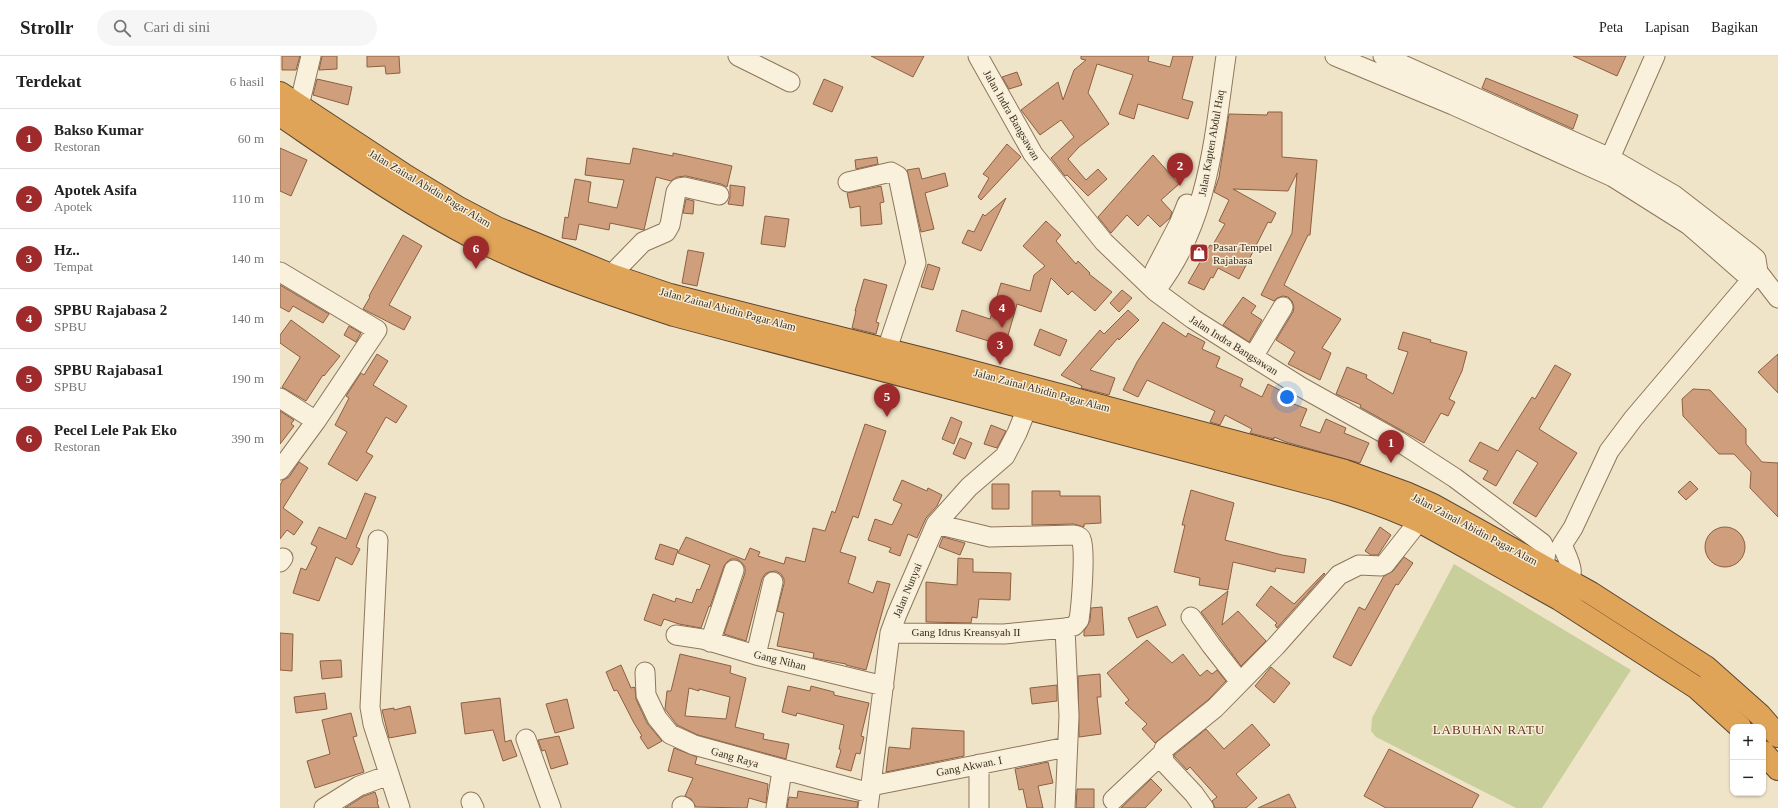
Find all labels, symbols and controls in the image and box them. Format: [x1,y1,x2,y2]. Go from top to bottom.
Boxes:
search box [97,10,377,46]
text: Strollr [20,17,73,38]
icon: search [111,17,133,39]
text: Cari di sini [143,19,210,35]
text: Peta [1599,20,1623,35]
text: Lapisan [1645,20,1689,35]
text: Bagikan [1711,20,1758,35]
street label: Jalan Indra Bangsawan [981,68,1043,163]
text: Terdekat [16,72,82,91]
text: 6 hasil [230,74,264,89]
street label: Jalan Kapten Abdul Haq [1196,88,1226,197]
text: Bakso Kumar [54,122,144,138]
text: 1 [26,131,32,146]
text: 60 m [238,131,264,146]
text: Restoran [54,139,100,154]
street label: Jalan Zainal Abidin Pagar Alam [367,147,494,230]
pin: 2 [1167,153,1193,186]
text: Apotek Asifa [54,182,137,198]
text: 2 [26,191,32,206]
text: 110 m [232,191,264,206]
text: Apotek [54,199,92,214]
pin: 6 [463,236,489,269]
place label: Pasar Tempel Rajabasa [1213,241,1272,266]
text: Hz.. [54,242,80,258]
shop icon: Pasar Tempel Rajabasa [1188,242,1210,264]
text: 3 [26,251,32,266]
text: 140 m [231,251,264,266]
text: Tempat [54,259,93,274]
street label: Jalan Zainal Abidin Pagar Alam [659,285,798,333]
pin: 4 [989,295,1015,328]
text: SPBU Rajabasa 2 [54,302,167,318]
text: 4 [26,311,32,326]
text: 140 m [231,311,264,326]
street label: Jalan Indra Bangsawan [1188,313,1281,377]
text: SPBU [54,319,87,334]
pin: 3 [987,332,1013,365]
text: SPBU Rajabasa1 [54,362,164,378]
street label: Jalan Zainal Abidin Pagar Alam [973,366,1112,414]
text: 5 [26,371,32,386]
text: 190 m [231,371,264,386]
text: SPBU [54,379,87,394]
pin: 5 [874,384,900,417]
your location [1277,387,1297,407]
text: Pecel Lele Pak Eko [54,422,177,438]
pin: 1 [1378,430,1404,463]
text: 6 [26,431,32,446]
text: 390 m [231,431,264,446]
text: Restoran [54,439,100,454]
street label: Jalan Zainal Abidin Pagar Alam [1410,491,1540,567]
street label: Jalan Nunyai [890,561,924,619]
street label: Gang Idrus Kreansyah II [911,626,1021,638]
street label: Gang Nihan [753,648,808,672]
district label: LABUHAN RATU [1433,722,1545,737]
map controls [1730,724,1766,796]
button: + [1730,724,1766,760]
street label: Gang Raya [710,744,760,770]
street label: Gang Akwan. I [935,754,1003,778]
button: − [1730,760,1766,796]

